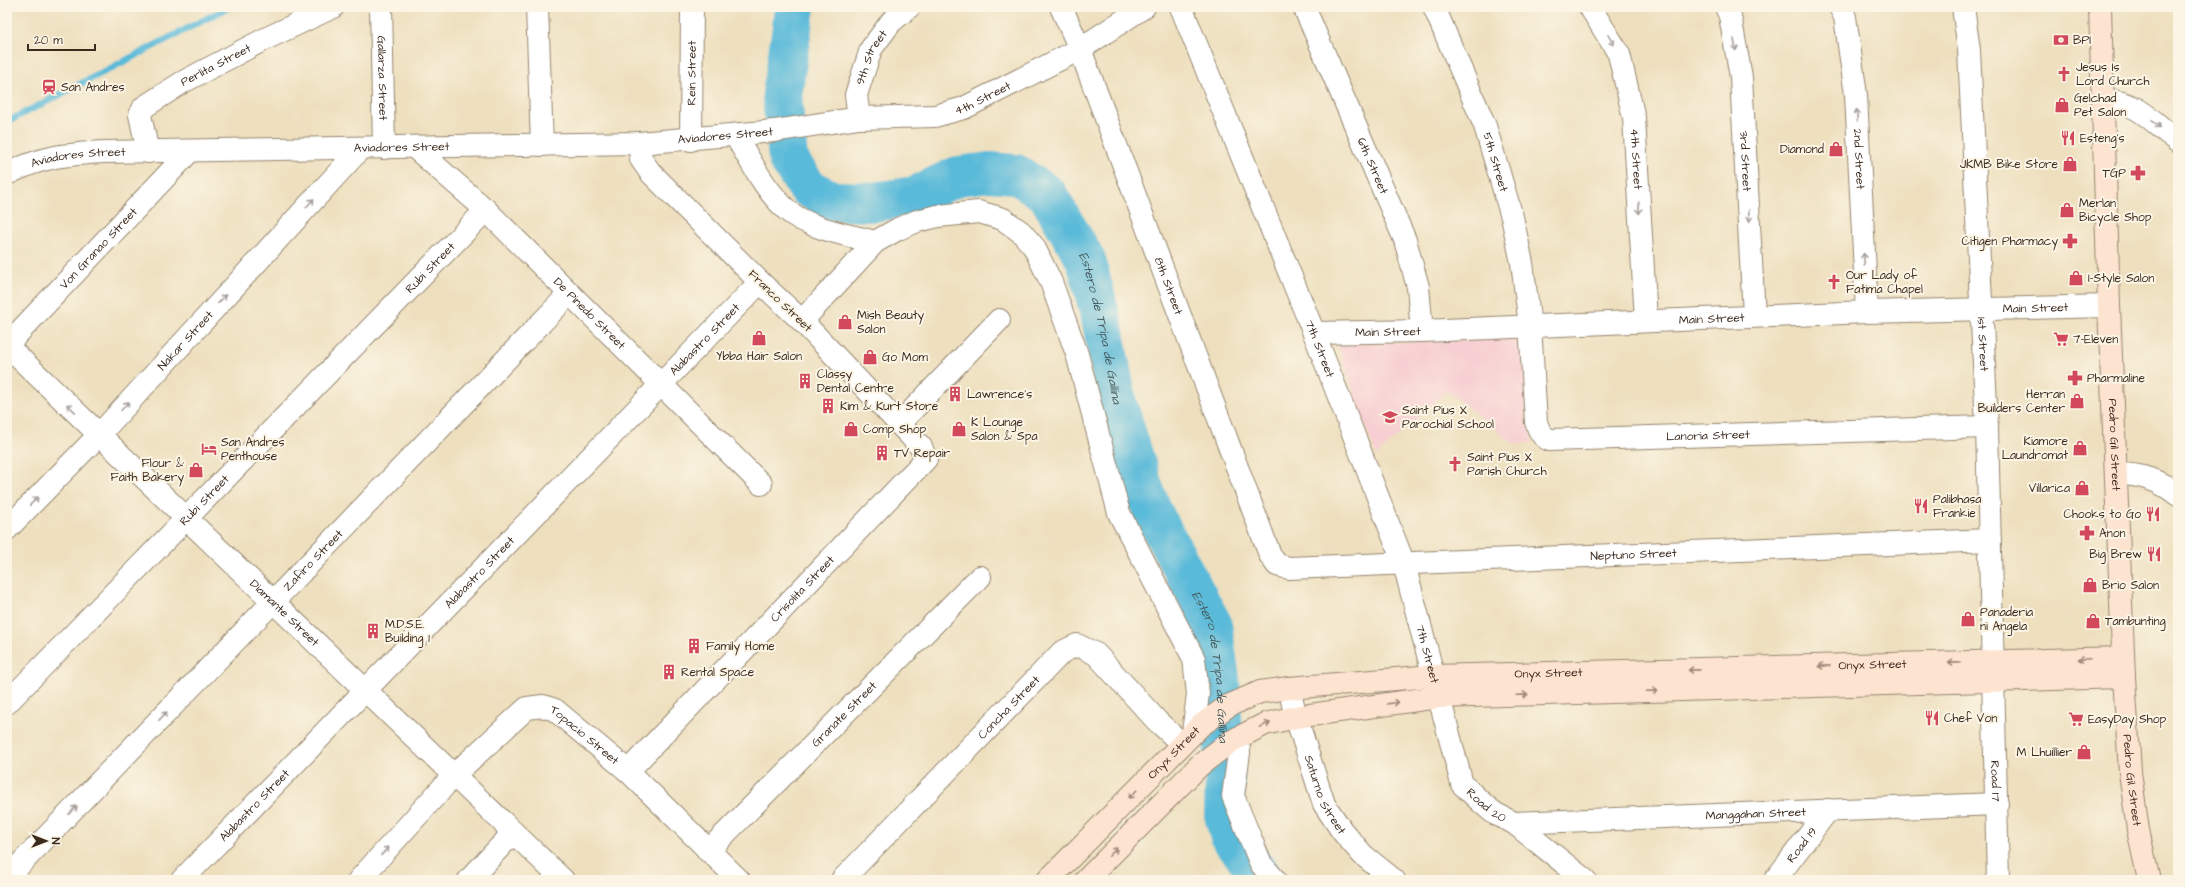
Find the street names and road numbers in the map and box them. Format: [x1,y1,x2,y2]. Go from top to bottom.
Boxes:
street label: 9th Street [851,26,891,87]
street label: Gallarza Street [373,35,392,121]
street label: Perlita Street [177,39,254,90]
street label: Rein Street [683,40,700,105]
street label: 4th Street [953,77,1014,119]
street label: Aviadores Street [677,123,774,148]
street label: 4th Street [1626,128,1647,190]
street label: 2nd Street [1849,128,1869,190]
street label: 5th Street [1479,130,1513,194]
street label: 3rd Street [1735,130,1756,192]
street label: 6th Street [1353,135,1393,197]
street label: Aviadores Street [354,138,450,156]
street label: Aviadores Street [28,143,126,172]
street label: Von Granao Street [55,203,141,293]
street label: Rubi Street [401,238,459,297]
street label: 8th Street [1150,254,1188,317]
street label: Franco Street [744,266,816,336]
street label: De Pinedo Street [550,273,630,353]
street label: Alabastro Street [666,299,744,379]
street label: Main Street [2002,299,2069,317]
street label: Nakar Street [154,307,217,374]
street label: Main Street [1679,309,1745,329]
street label: 1st Street [1973,317,1993,372]
street label: 7th Street [1301,318,1339,380]
street label: Main Street [1355,323,1421,341]
street label: Pedro Gil Street [2104,398,2125,491]
street label: Lanoria Street [1666,426,1750,445]
street label: Rubi Street [175,471,233,529]
street label: Zafiro Street [279,526,347,595]
street label: Alabastro Street [440,532,519,612]
street label: Neptuno Street [1590,544,1677,564]
street label: Crisolita Street [766,552,838,626]
street label: Diamante Street [246,575,323,650]
street label: 7th Street [1412,623,1444,685]
street label: Onyx Street [1838,655,1907,675]
street label: Onyx Street [1514,664,1583,683]
street label: Concha Street [974,672,1044,743]
street label: Granate Street [808,677,881,751]
street label: Topacio Street [549,701,623,769]
street label: Onyx Street [1144,722,1204,783]
street label: Pedro Gil Street [2119,734,2146,827]
street label: Saturno Street [1300,753,1350,838]
street label: Road 17 [1987,760,2005,803]
street label: Alabastro Street [215,765,293,845]
street label: Road 20 [1463,784,1510,826]
street label: Manggahan Street [1705,803,1806,824]
street label: Road 19 [1782,823,1821,866]

